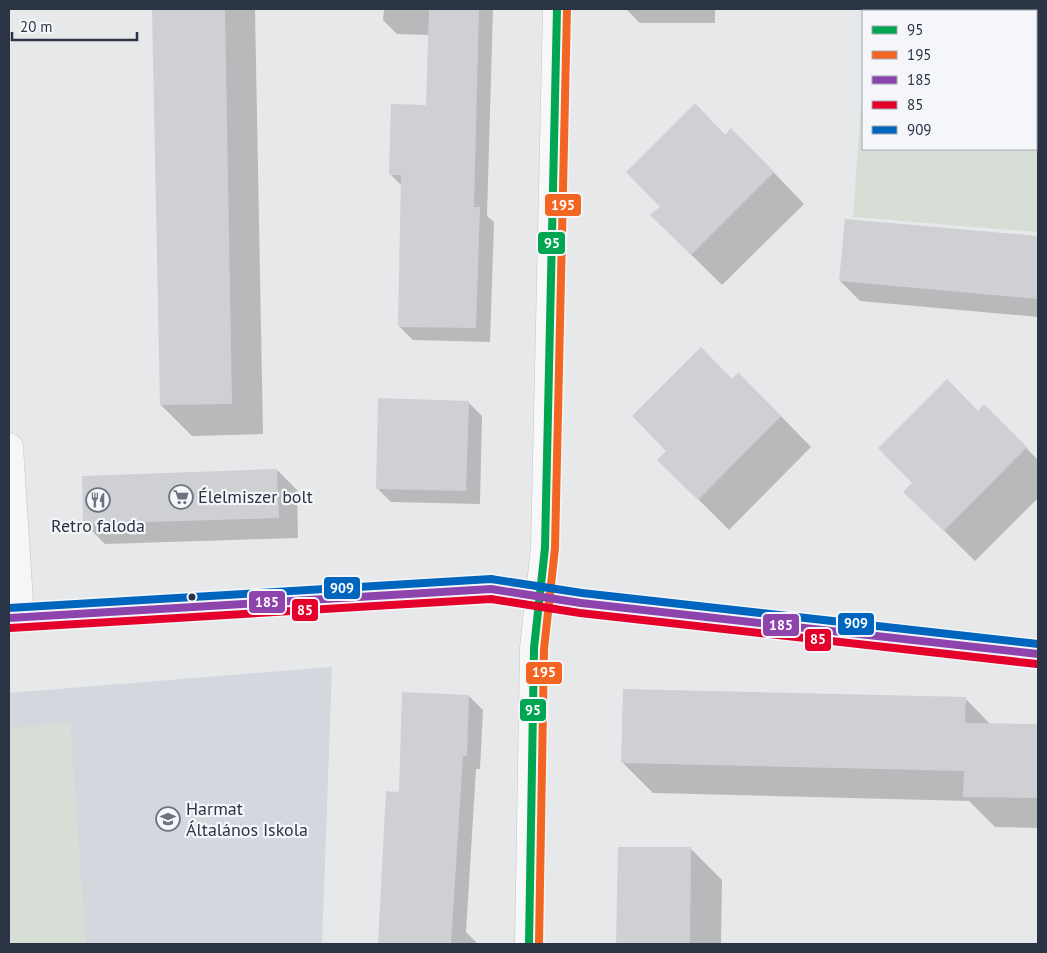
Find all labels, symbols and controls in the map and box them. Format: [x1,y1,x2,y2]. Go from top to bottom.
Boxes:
scale bar [12,10,138,42]
legend [862,10,1037,150]
text: 20 m [20,17,53,36]
text: 95 [907,20,923,39]
text: 195 [907,45,932,64]
text: 185 [907,70,932,89]
text: 85 [907,95,923,114]
text: 909 [907,120,932,139]
line badge: 195 [544,193,582,217]
text: 195 [551,196,575,214]
line badge: 95 [537,231,566,255]
text: 95 [544,234,560,252]
supermarket icon: Élelmiszer bolt [168,484,194,510]
place label: Élelmiszer bolt [198,485,313,508]
restaurant icon: Retro faloda [85,487,111,513]
place label: Retro faloda [51,514,145,537]
line badge: 909 [323,576,361,600]
text: 909 [330,579,354,597]
line badge: 185 [248,590,286,614]
unlabelled marker [187,592,197,602]
text: 185 [255,593,279,611]
line badge: 85 [291,598,319,622]
text: 85 [297,601,313,619]
line badge: 909 [837,612,875,636]
line badge: 185 [762,613,800,637]
text: 909 [844,614,868,632]
text: 185 [769,616,793,634]
line badge: 85 [804,628,832,652]
text: 85 [810,630,826,648]
line badge: 195 [525,661,563,685]
text: 195 [532,663,556,681]
line badge: 95 [519,698,547,722]
text: 95 [525,701,541,719]
place label: Harmat Általános Iskola [186,797,308,841]
school or university icon: Harmat Általános Iskola [155,806,181,832]

